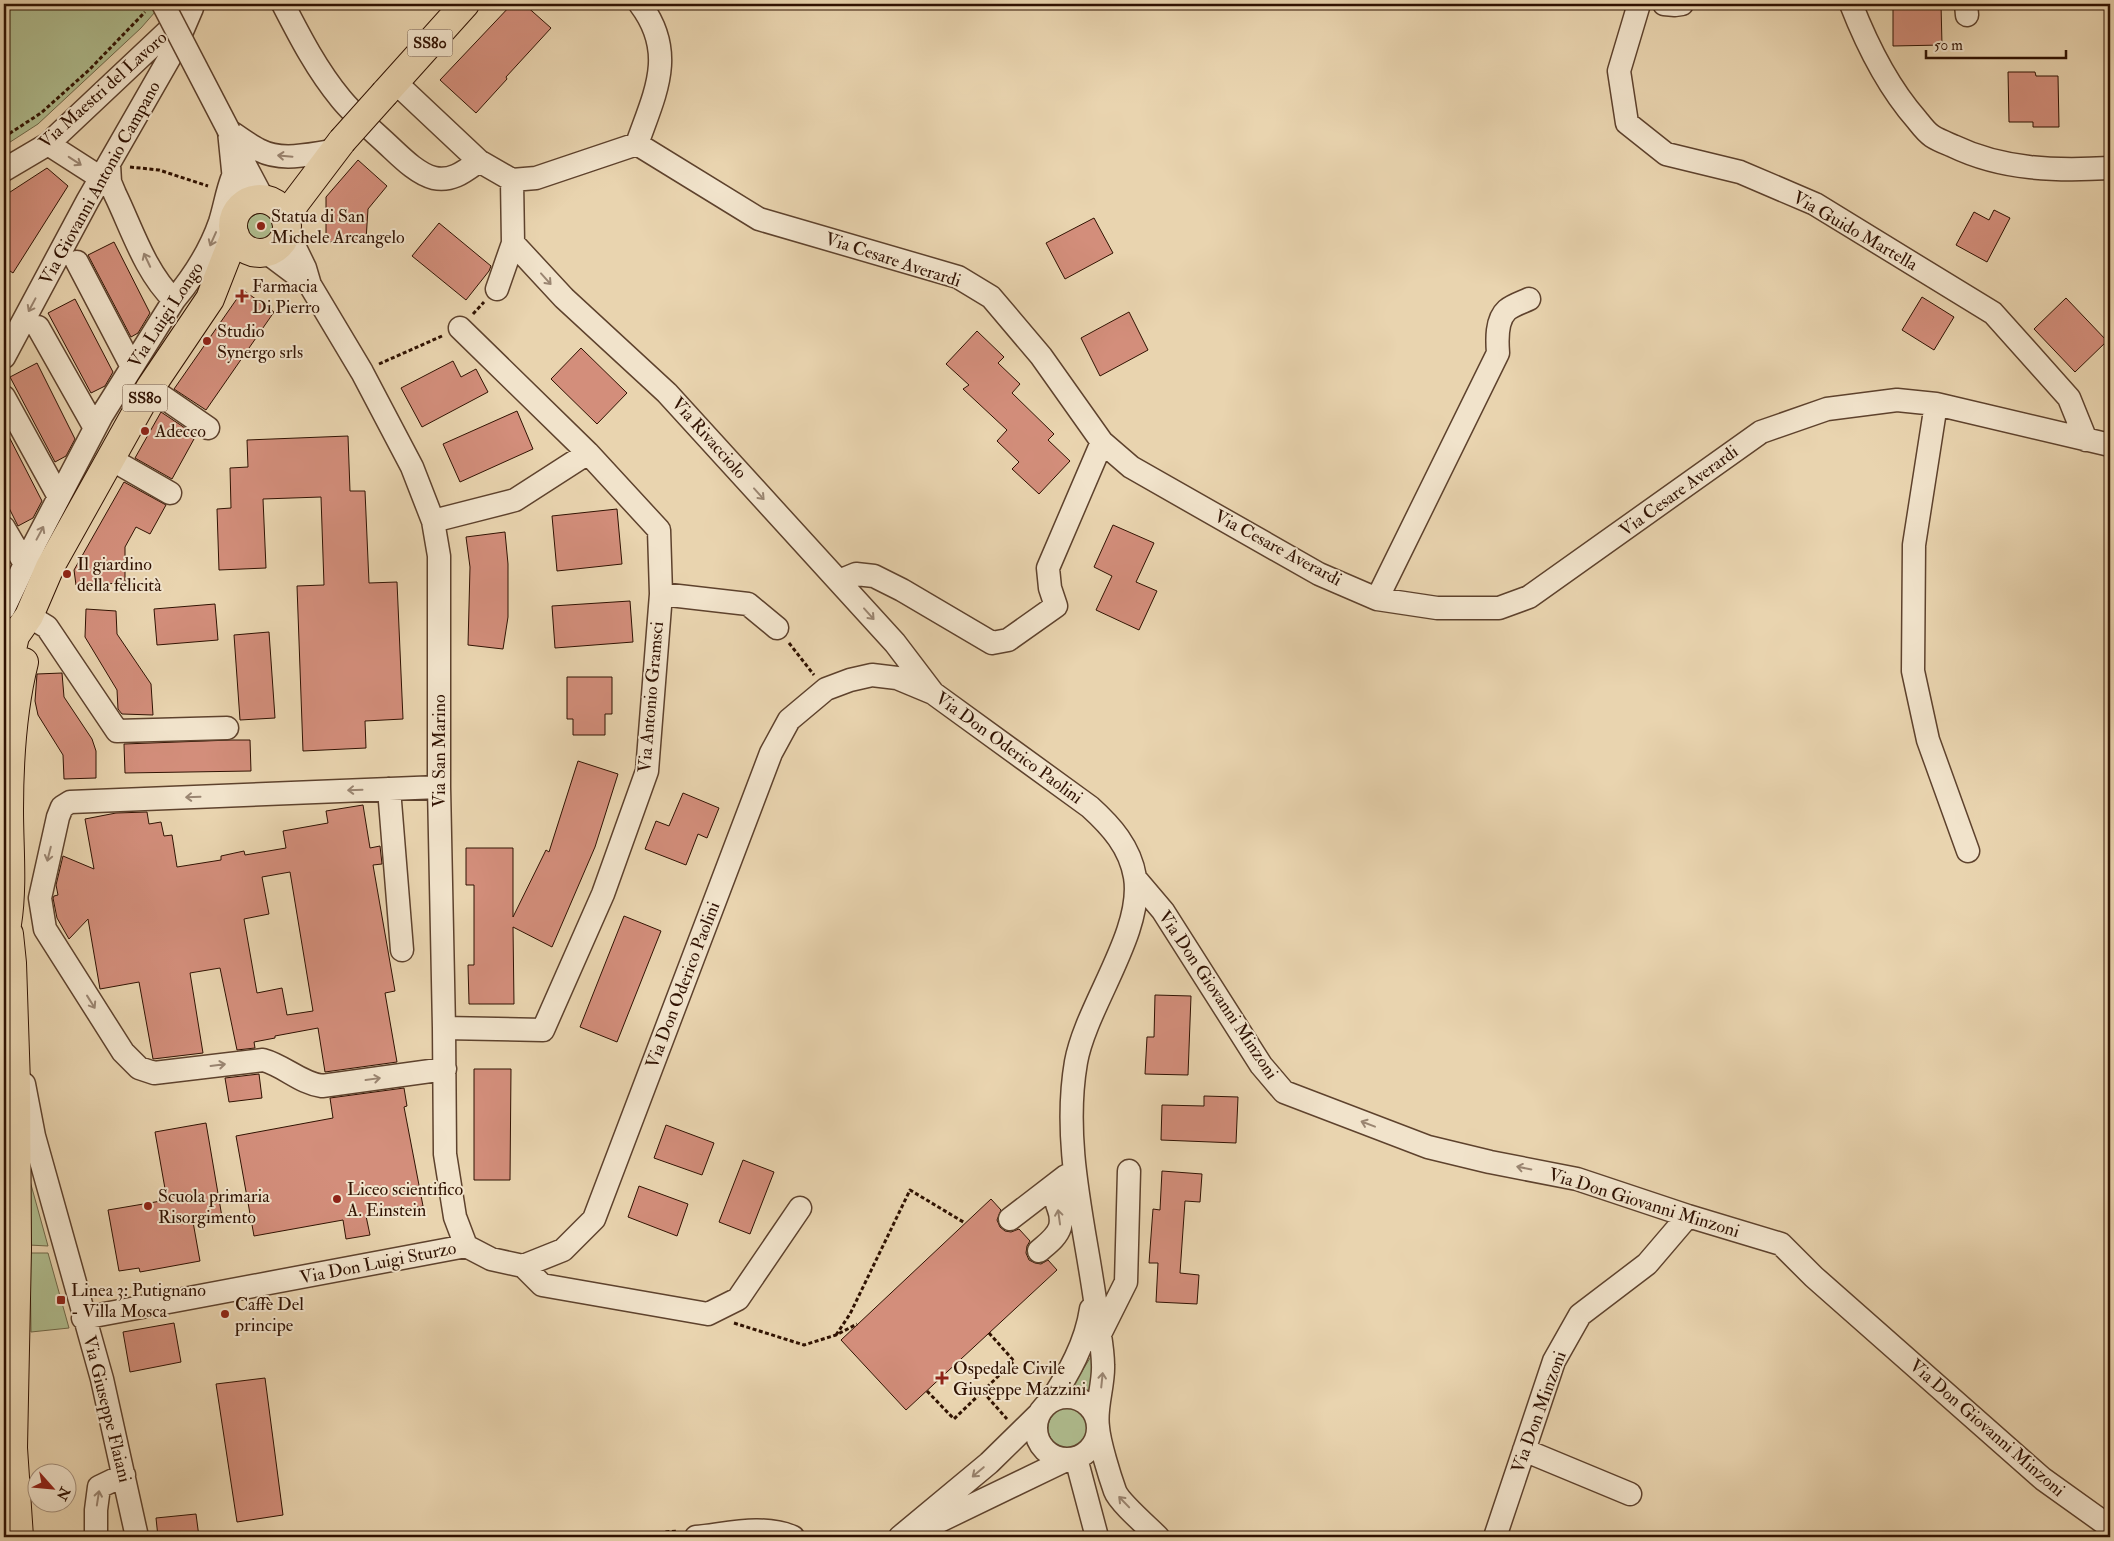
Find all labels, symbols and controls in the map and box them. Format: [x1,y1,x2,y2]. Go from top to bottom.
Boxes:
street label: Via Maestri del Lavoro [34,26,172,154]
scale bar [1926,28,2066,60]
road number: SS80 [408,29,452,56]
text: 50 m [1934,36,1963,55]
street label: Via Giovanni Antonio Campano [34,77,166,289]
one-way arrow [277,151,293,161]
one-way arrow [67,157,81,167]
street label: Via Guido Martella [1788,186,1922,276]
place label: Statua di San Michele Arcangelo [271,205,405,249]
marker: Statua di San Michele Arcangelo [255,220,267,232]
street label: Via Cesare Averardi [822,227,964,293]
one-way arrow [207,231,217,246]
one-way arrow [141,253,151,268]
street label: Via Luigi Longo [123,257,209,372]
one-way arrow [540,273,552,286]
place label: Farmacia Di Pierro [252,275,320,319]
marker: Farmacia Di Pierro [236,290,248,302]
one-way arrow [27,297,37,312]
place label: Studio Synergo srls [217,320,303,364]
marker: Studio Synergo srls [201,335,213,347]
road number: SS80 [122,384,168,412]
street label: Via Rivacciolo [666,392,752,484]
place label: Adecco [154,420,206,443]
marker: Adecco [139,425,151,437]
street label: Via Cesare Averardi [1615,440,1743,542]
one-way arrow [753,487,765,500]
street label: Via Cesare Averardi [1210,505,1346,591]
one-way arrow [36,526,45,541]
place label: Il giardino della felicità [77,553,162,597]
marker: Il giardino della felicità [61,568,73,580]
one-way arrow [863,608,874,621]
street label: Via Antonio Gramsci [633,620,669,773]
street label: Via Don Oderico Paolini [931,687,1087,809]
street label: Via San Marino [428,694,451,808]
one-way arrow [348,786,364,795]
one-way arrow [185,792,201,801]
one-way arrow [44,845,53,861]
street label: Via Don Oderico Paolini [641,898,725,1072]
street label: Via Don Giovanni Minzoni [1153,906,1283,1084]
one-way arrow [86,994,96,1008]
one-way arrow [210,1060,226,1070]
one-way arrow [365,1074,381,1084]
one-way arrow [1360,1119,1376,1128]
one-way arrow [1516,1163,1532,1172]
street label: Via Don Giovanni Minzoni [1546,1163,1742,1243]
place label: Liceo scientifico A. Einstein [346,1178,464,1222]
place label: Scuola primaria Risorgimento [158,1185,270,1229]
marker: Liceo scientifico A. Einstein [331,1193,343,1205]
marker: Scuola primaria Risorgimento [142,1200,154,1212]
one-way arrow [1054,1209,1064,1225]
street label: Via Don Luigi Sturzo [298,1236,458,1289]
place label: Linea 3: Putignano - Villa Mosca [71,1279,206,1323]
place label: Caffè Del principe [234,1293,304,1337]
marker: Linea 3: Putignano - Villa Mosca [55,1294,67,1306]
marker: Caffè Del principe [219,1308,231,1320]
street label: Via Giuseppe Flaiani [78,1333,136,1485]
street label: Via Don Minzoni [1506,1348,1572,1476]
street label: Via Don Giovanni Minzoni [1905,1354,2070,1502]
place label: Ospedale Civile Giuseppe Mazzini [953,1357,1087,1401]
marker: Ospedale Civile Giuseppe Mazzini [935,1371,949,1385]
one-way arrow [1097,1373,1107,1389]
north arrow [28,1464,78,1514]
one-way arrow [972,1466,985,1477]
text: N [53,1483,74,1504]
one-way arrow [93,1491,103,1507]
one-way arrow [1118,1496,1130,1508]

